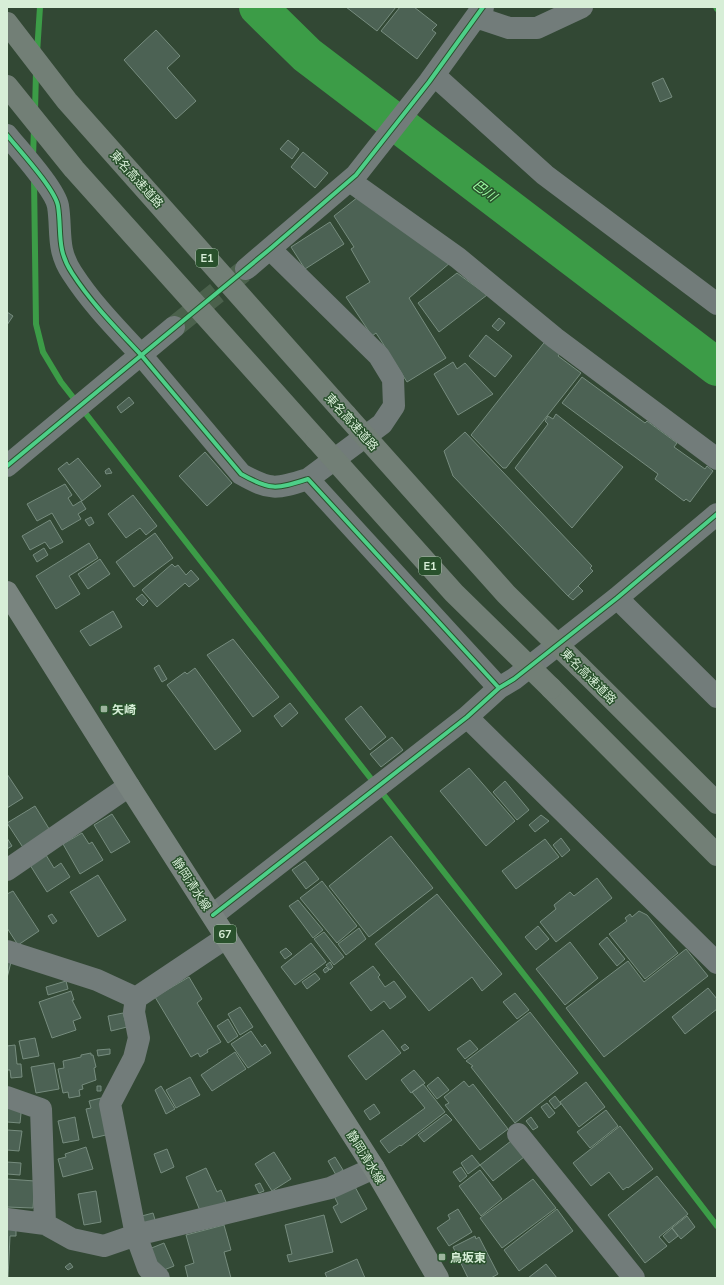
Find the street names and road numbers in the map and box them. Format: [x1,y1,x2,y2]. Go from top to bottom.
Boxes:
street label: 東名高速道路 [107,147,167,211]
road number: E1 [196,249,218,267]
street label: 東名高速道路 [322,390,382,454]
road number: E1 [419,557,441,575]
street label: 東名高速道路 [558,645,620,707]
street label: 静岡清水線 [169,855,215,913]
road number: 67 [214,925,236,943]
street label: 静岡清水線 [344,1128,388,1186]

